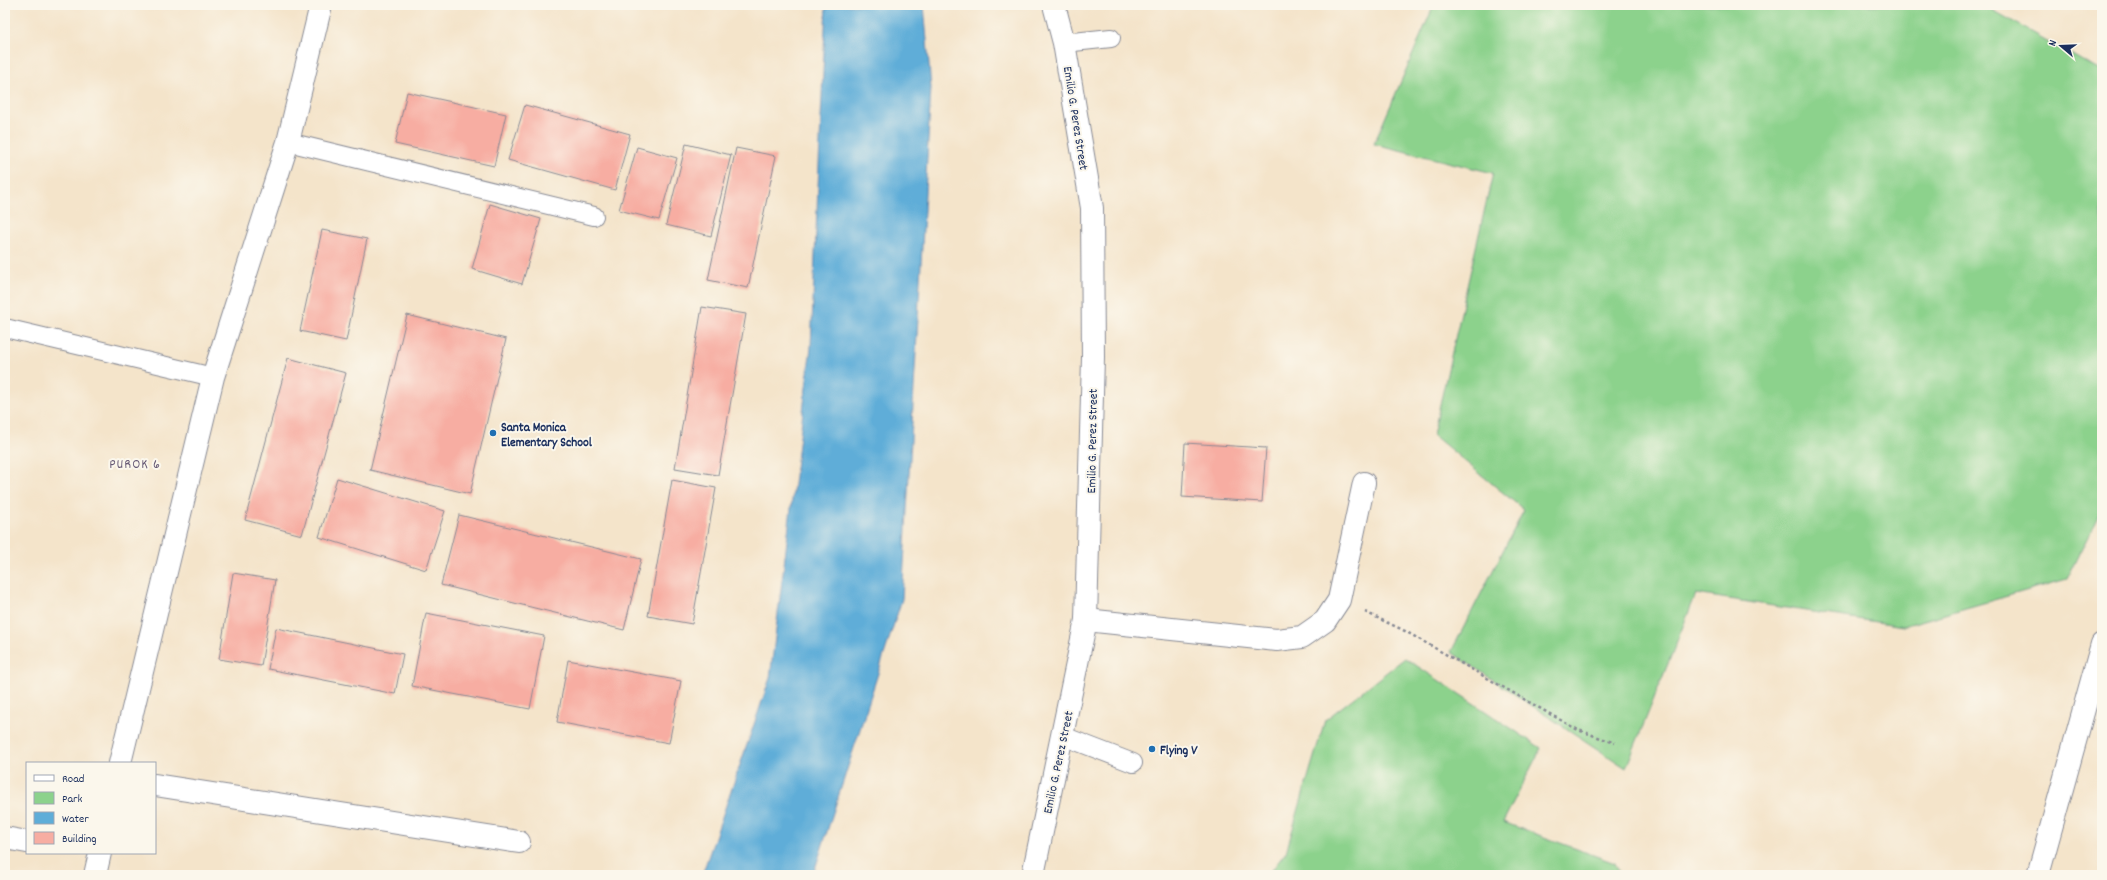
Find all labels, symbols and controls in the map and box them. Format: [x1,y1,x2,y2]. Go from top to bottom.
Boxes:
north arrow [2041,26,2081,66]
text: N [2045,38,2062,49]
street label: Emilio G. Perez Street [1057,65,1092,172]
street label: Emilio G. Perez Street [1083,388,1104,494]
place label: Santa Monica Elementary School [501,419,593,453]
marker: Santa Monica Elementary School [488,428,498,438]
district label: PUROK 6 [109,455,161,475]
street label: Emilio G. Perez Street [1039,709,1080,816]
place label: Flying V [1160,742,1198,761]
marker: Flying V [1147,744,1157,754]
legend [26,762,156,854]
text: Road [62,771,84,788]
text: Park [62,791,83,808]
text: Water [62,811,89,828]
text: Building [62,831,97,848]

